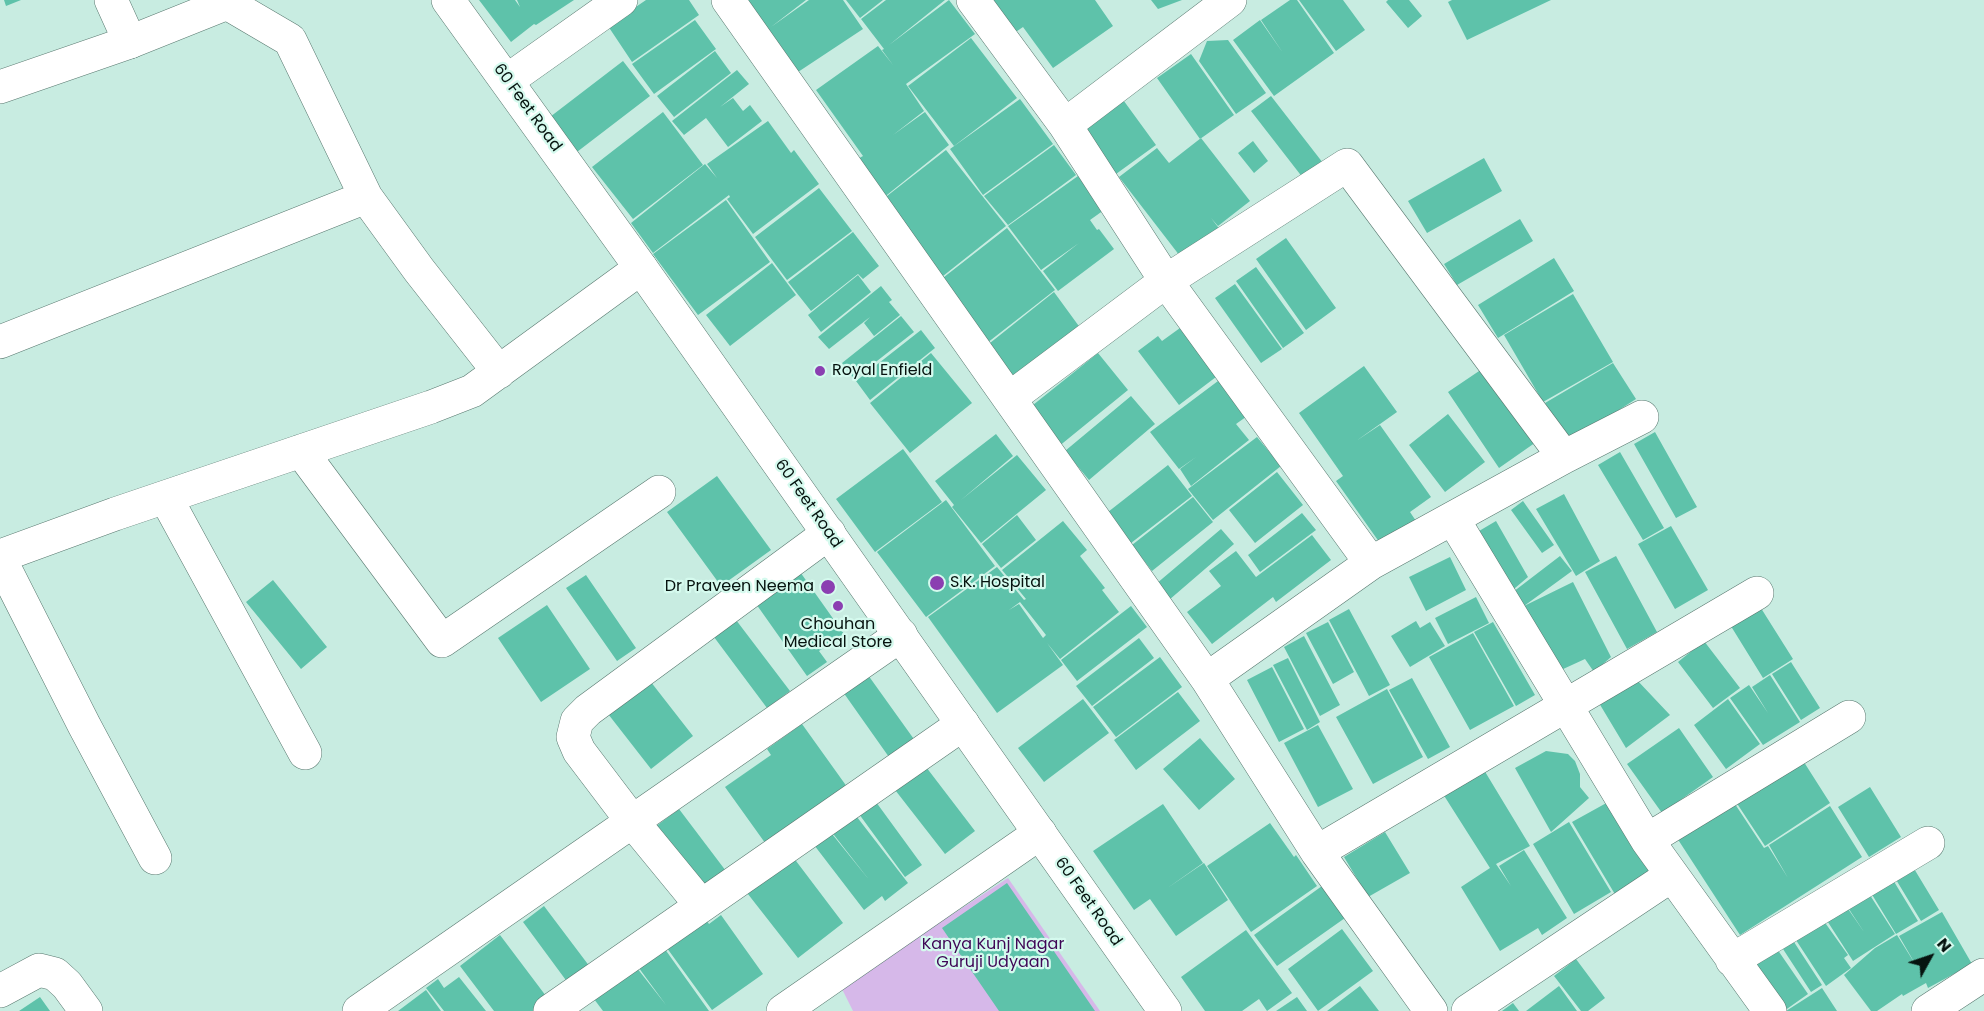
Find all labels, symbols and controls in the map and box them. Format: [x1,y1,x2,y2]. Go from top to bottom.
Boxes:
street label: 60 Feet Road [489,60,565,156]
place label: Royal Enfield [832,361,932,381]
marker: Royal Enfield [813,364,827,378]
street label: 60 Feet Road [770,456,846,552]
place label: S.K. Hospital [950,573,1045,593]
marker: S.K. Hospital [928,574,946,592]
place label: Dr Praveen Neema [665,577,814,597]
marker: Dr Praveen Neema [819,578,837,596]
marker: Chouhan Medical Store [831,599,845,613]
place label: Chouhan Medical Store [784,615,892,653]
street label: 60 Feet Road [1050,854,1126,950]
north arrow [1900,927,1960,987]
text: N [1931,933,1957,957]
park label: Kanya Kunj Nagar Guruji Udyaan [922,935,1064,973]

